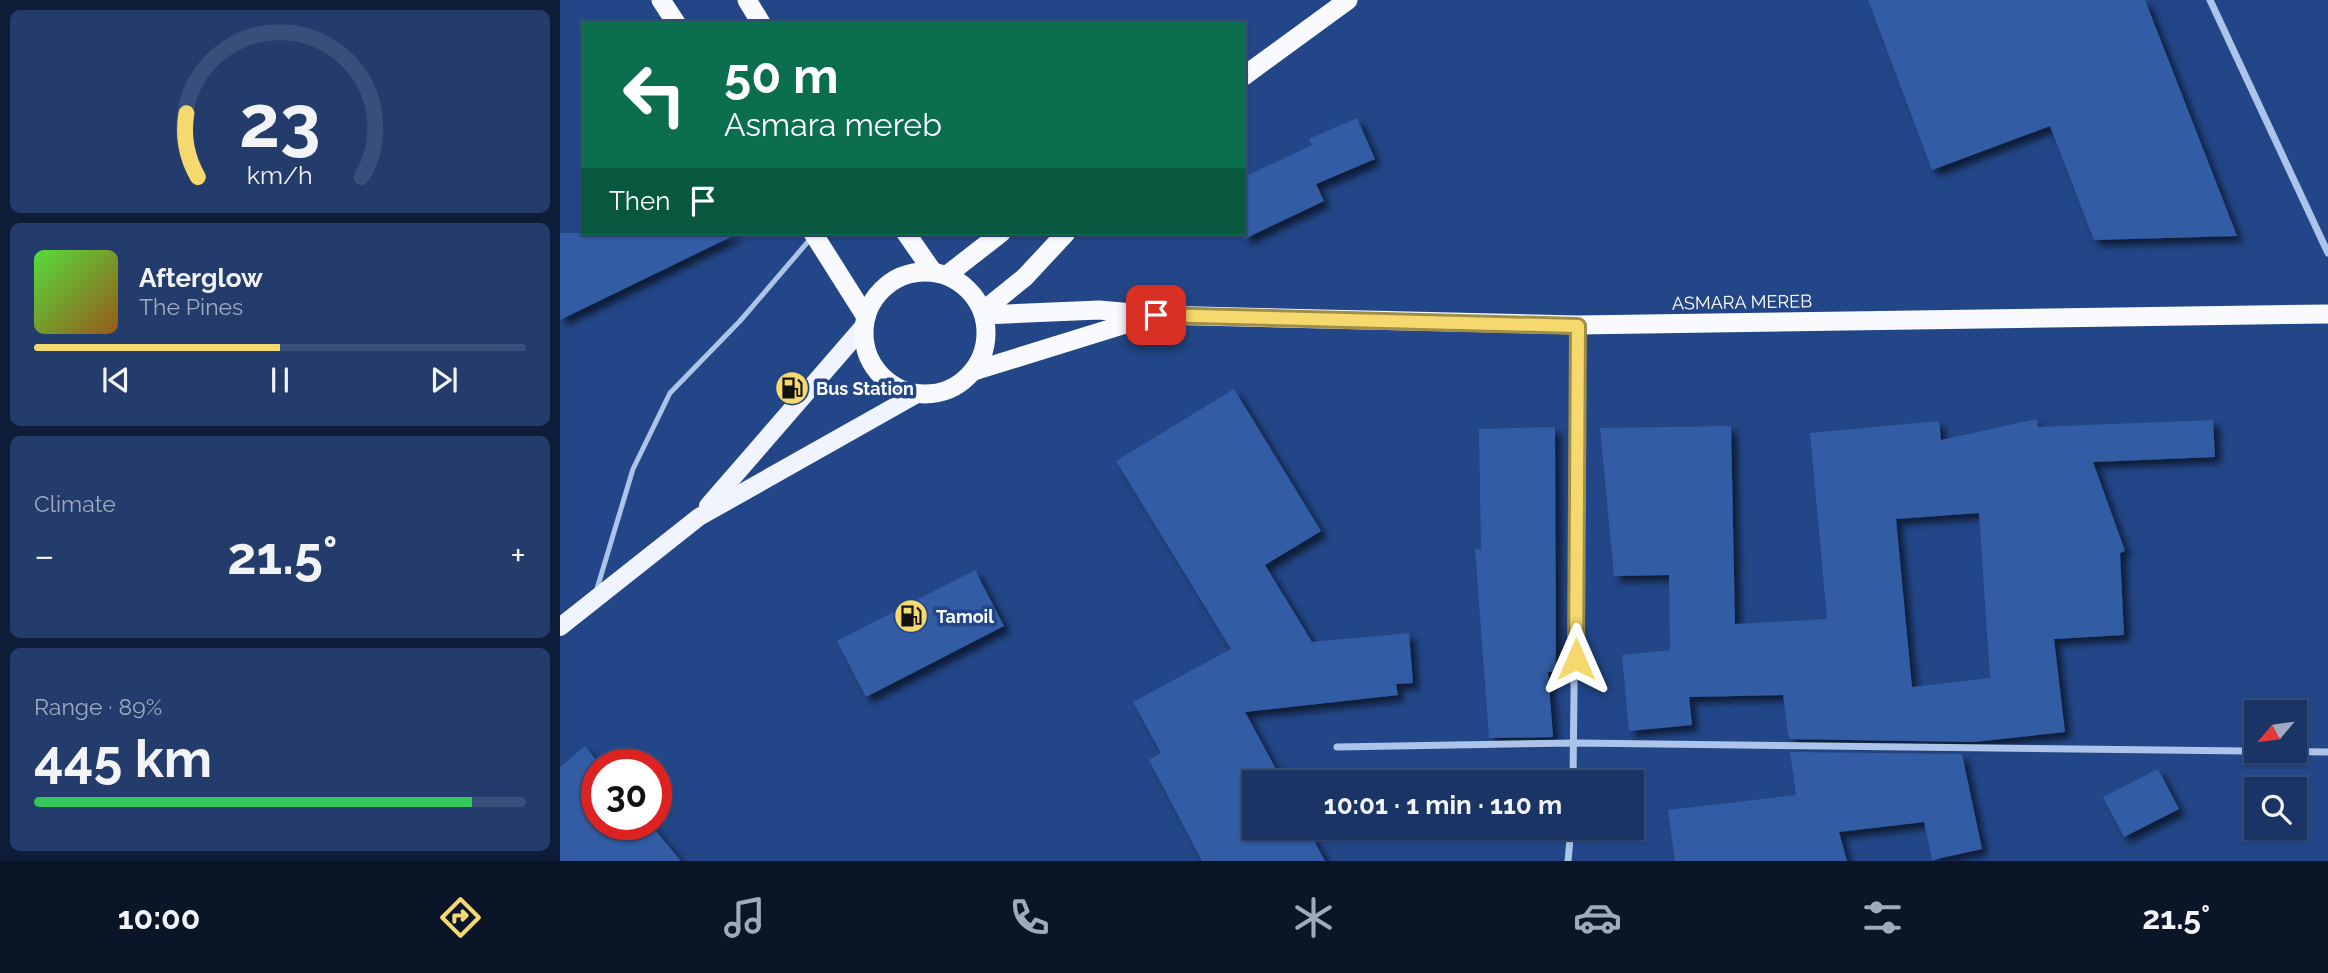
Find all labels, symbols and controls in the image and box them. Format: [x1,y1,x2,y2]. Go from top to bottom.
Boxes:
text: 50 m [724,47,839,104]
icon: left [609,49,700,140]
text: 23 [239,80,321,165]
text: Asmara mereb [724,106,942,143]
text: km/h [247,160,313,190]
icon: arrive [684,182,722,220]
text: Then [609,186,670,216]
text: Afterglow [139,263,263,293]
pin [1126,285,1186,345]
street label: ASMARA MEREB [1672,290,1812,314]
text: The Pines [139,293,243,320]
icon: arrive [1137,296,1175,334]
icon: previous [97,361,135,399]
icon: pause [261,361,299,399]
icon: next [425,361,463,399]
fuel station icon: Bus Station [773,369,811,407]
place label: Bus Station [816,378,914,399]
text: Climate [34,490,116,517]
text: 21.5° [227,525,338,586]
text: − [34,533,54,578]
text: + [510,533,526,578]
fuel station icon: Tamoil [892,597,930,635]
place label: Tamoil [936,606,994,627]
position arrow [1539,622,1613,696]
text: Range · 89% [34,693,162,720]
north arrow [2244,700,2306,763]
map controls [2244,700,2307,840]
text: 445 km [34,728,212,789]
speed limit sign: 30 [581,749,672,840]
button: search [2244,777,2307,840]
text: 10:01 · 1 min · 110 m [1324,790,1562,820]
icon: directions [436,893,485,942]
icon: music [720,893,769,942]
icon: phone [1005,893,1054,942]
icon: climate [1289,893,1338,942]
icon: car [1573,893,1622,942]
icon: filters [1858,893,1907,942]
text: 10:00 [118,899,200,936]
text: 21.5° [2142,899,2210,936]

